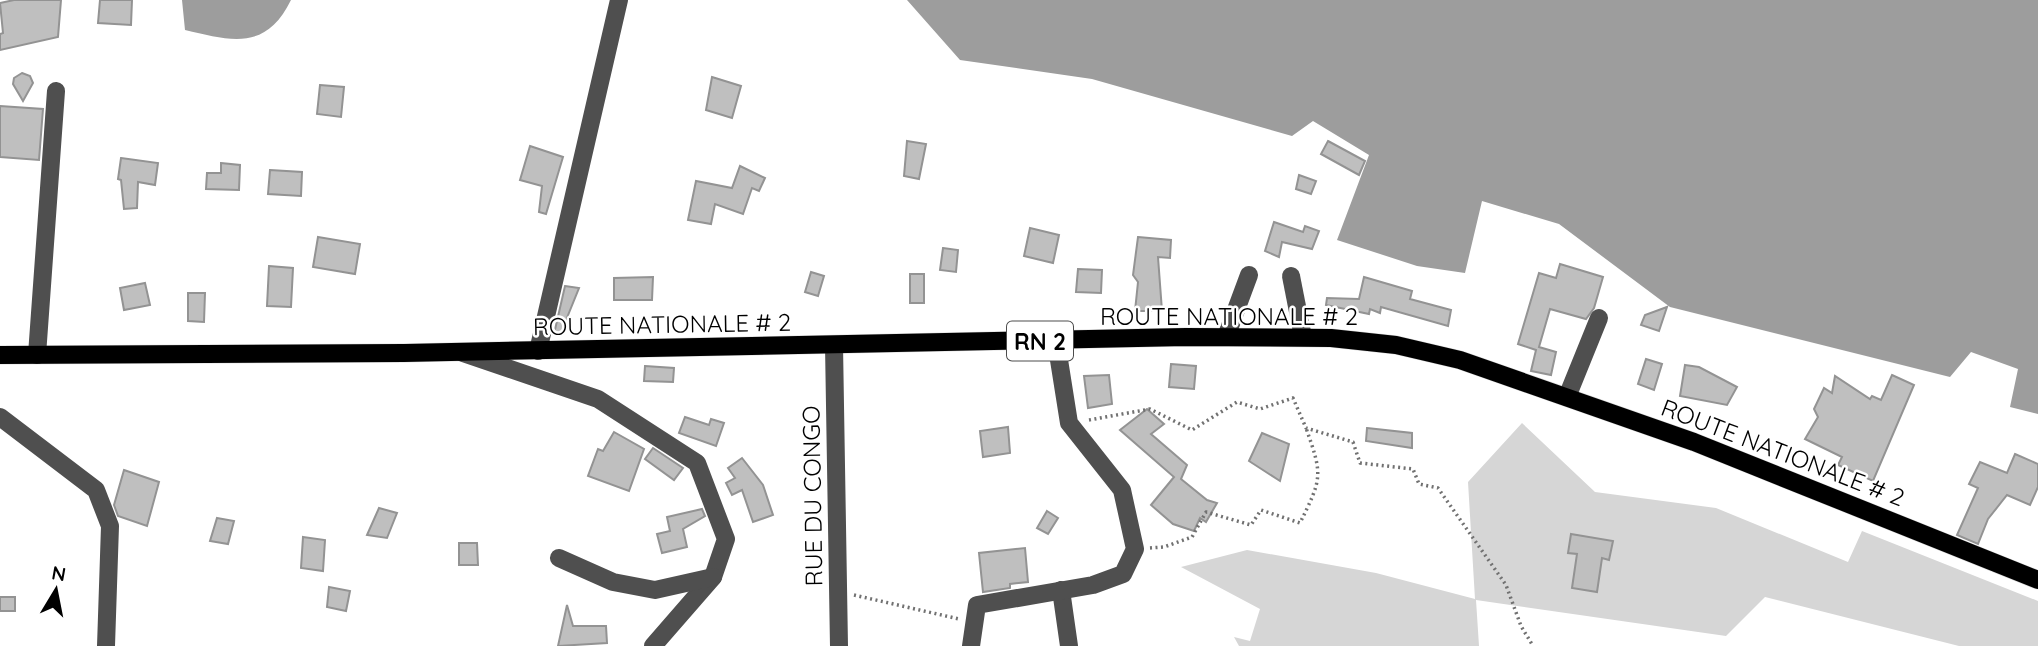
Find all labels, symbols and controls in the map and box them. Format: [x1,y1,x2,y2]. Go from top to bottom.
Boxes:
street label: ROUTE NATIONALE # 2 [1100,301,1358,331]
street label: ROUTE NATIONALE # 2 [533,307,791,341]
road number: RN 2 [1007,322,1073,360]
street label: ROUTE NATIONALE # 2 [1657,392,1909,512]
street label: RUE DU CONGO [795,405,829,587]
north arrow [21,555,91,625]
text: N [50,560,68,586]

